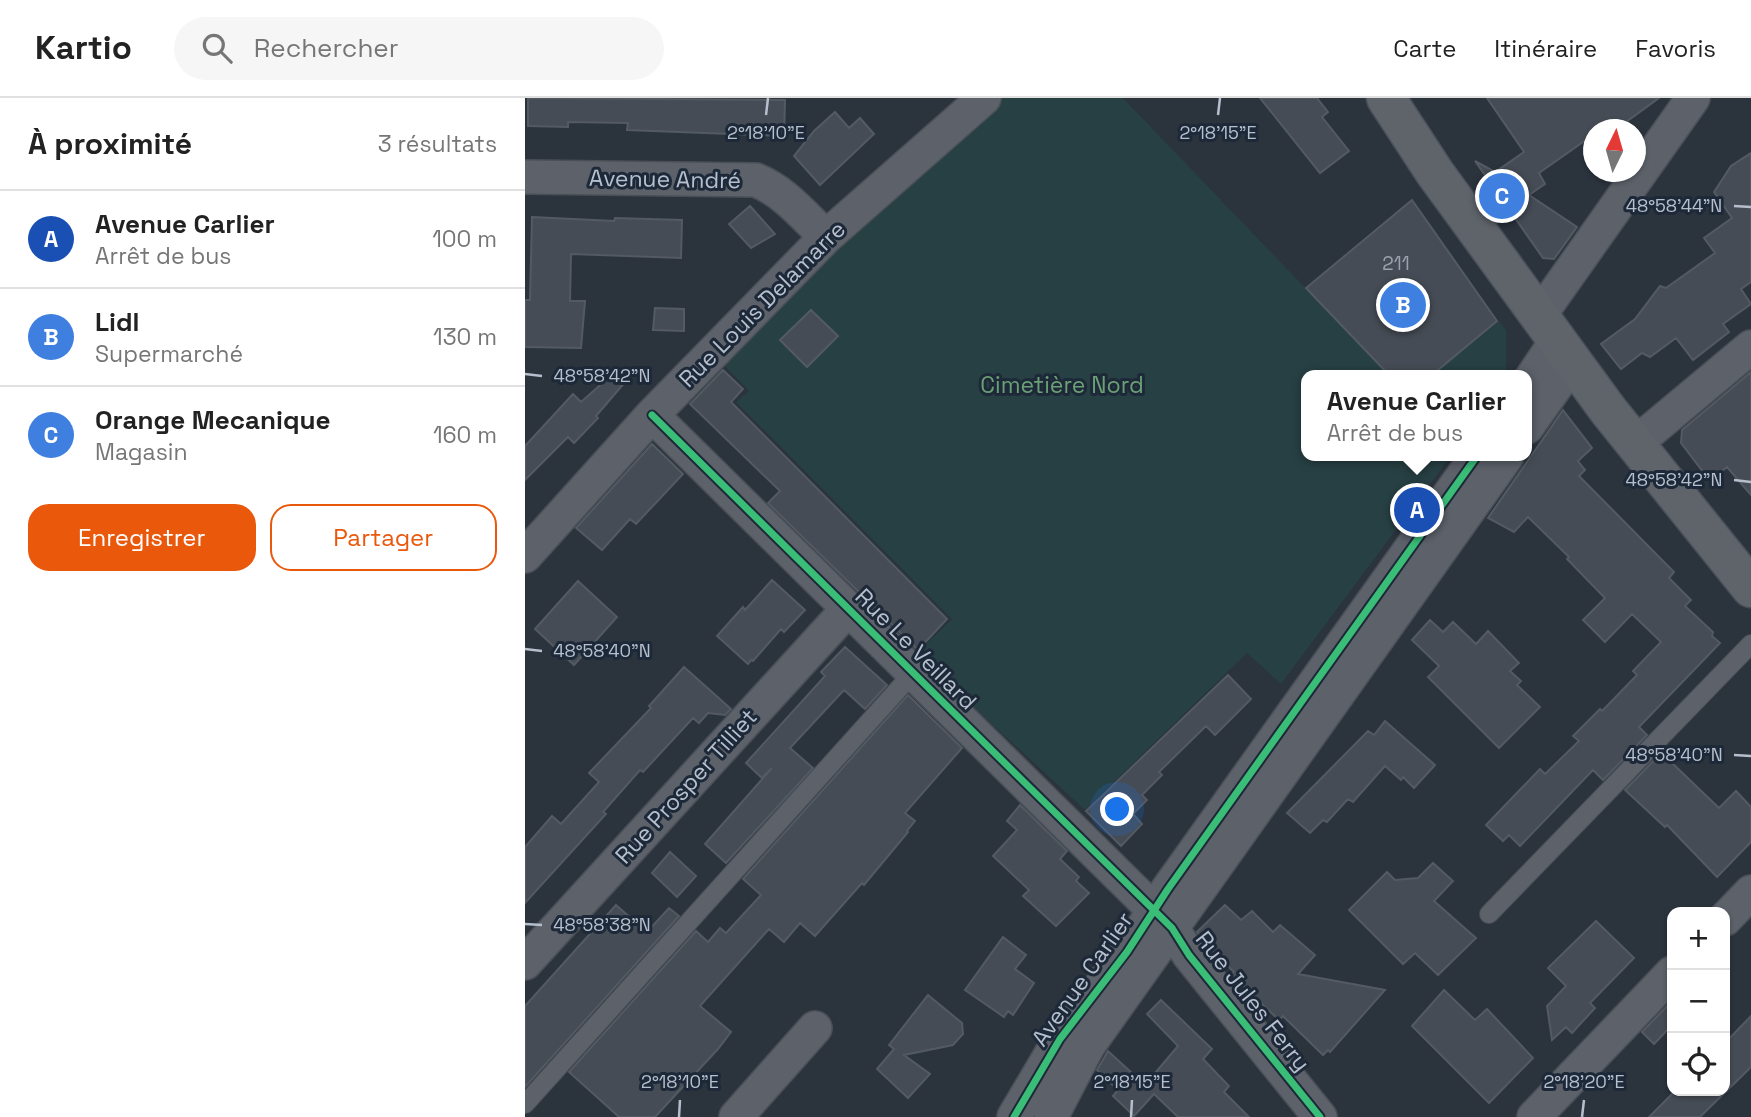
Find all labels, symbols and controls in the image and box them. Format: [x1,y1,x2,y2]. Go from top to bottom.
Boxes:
search box [174,17,664,80]
text: Kartio [35,27,132,69]
icon: search [198,29,236,67]
text: Rechercher [254,31,399,65]
text: Carte [1393,33,1456,64]
text: Itinéraire [1494,33,1597,64]
text: Favoris [1635,33,1716,64]
north arrow [1583,119,1646,182]
text: 2°18'10"E [727,121,805,144]
text: 2°18'15"E [1179,121,1257,144]
text: À proximité [28,124,192,163]
text: 3 résultats [378,129,497,159]
street label: Avenue André [589,163,741,195]
pin: C [1479,170,1525,222]
text: 48°58'44"N [1626,194,1722,217]
text: Avenue Carlier [95,207,275,241]
street label: Rue Louis Delamarre [672,214,852,394]
text: A [44,224,58,254]
text: 100 m [432,224,497,254]
text: Arrêt de bus [95,241,231,271]
house number: 211 [1382,251,1410,276]
pin: B [1380,279,1426,331]
text: Lidl [95,305,140,339]
text: B [43,322,59,352]
text: 130 m [433,322,497,352]
text: Supermarché [95,339,243,369]
text: 48°58'42"N [554,364,650,387]
park label: Cimetière Nord [980,370,1144,400]
popup [1301,370,1532,461]
text: Avenue Carlier [1327,384,1506,418]
text: Orange Mecanique [95,403,331,437]
text: Arrêt de bus [1327,418,1463,448]
text: C [44,420,58,450]
text: 160 m [433,420,497,450]
text: Magasin [95,437,188,467]
text: 48°58'42"N [1626,468,1722,491]
pin: A [1394,484,1440,536]
button: Enregistrer [28,504,256,571]
button: Partager [270,504,497,571]
street label: Rue Le Veillard [849,582,983,716]
text: 48°58'40"N [553,639,651,662]
street label: Rue Prosper Tilliet [608,702,764,870]
text: 48°58'40"N [1625,743,1723,766]
your location [1100,792,1134,826]
street label: Avenue Carlier [1025,906,1139,1052]
map controls [1667,907,1730,1096]
button: + [1667,907,1730,970]
text: 48°58'38"N [553,913,651,936]
street label: Rue Jules Ferry [1189,925,1317,1077]
button: − [1667,970,1730,1033]
button: locate [1667,1033,1730,1096]
text: 2°18'10"E [641,1070,719,1093]
text: 2°18'15"E [1093,1070,1171,1093]
text: 2°18'20"E [1543,1070,1625,1093]

